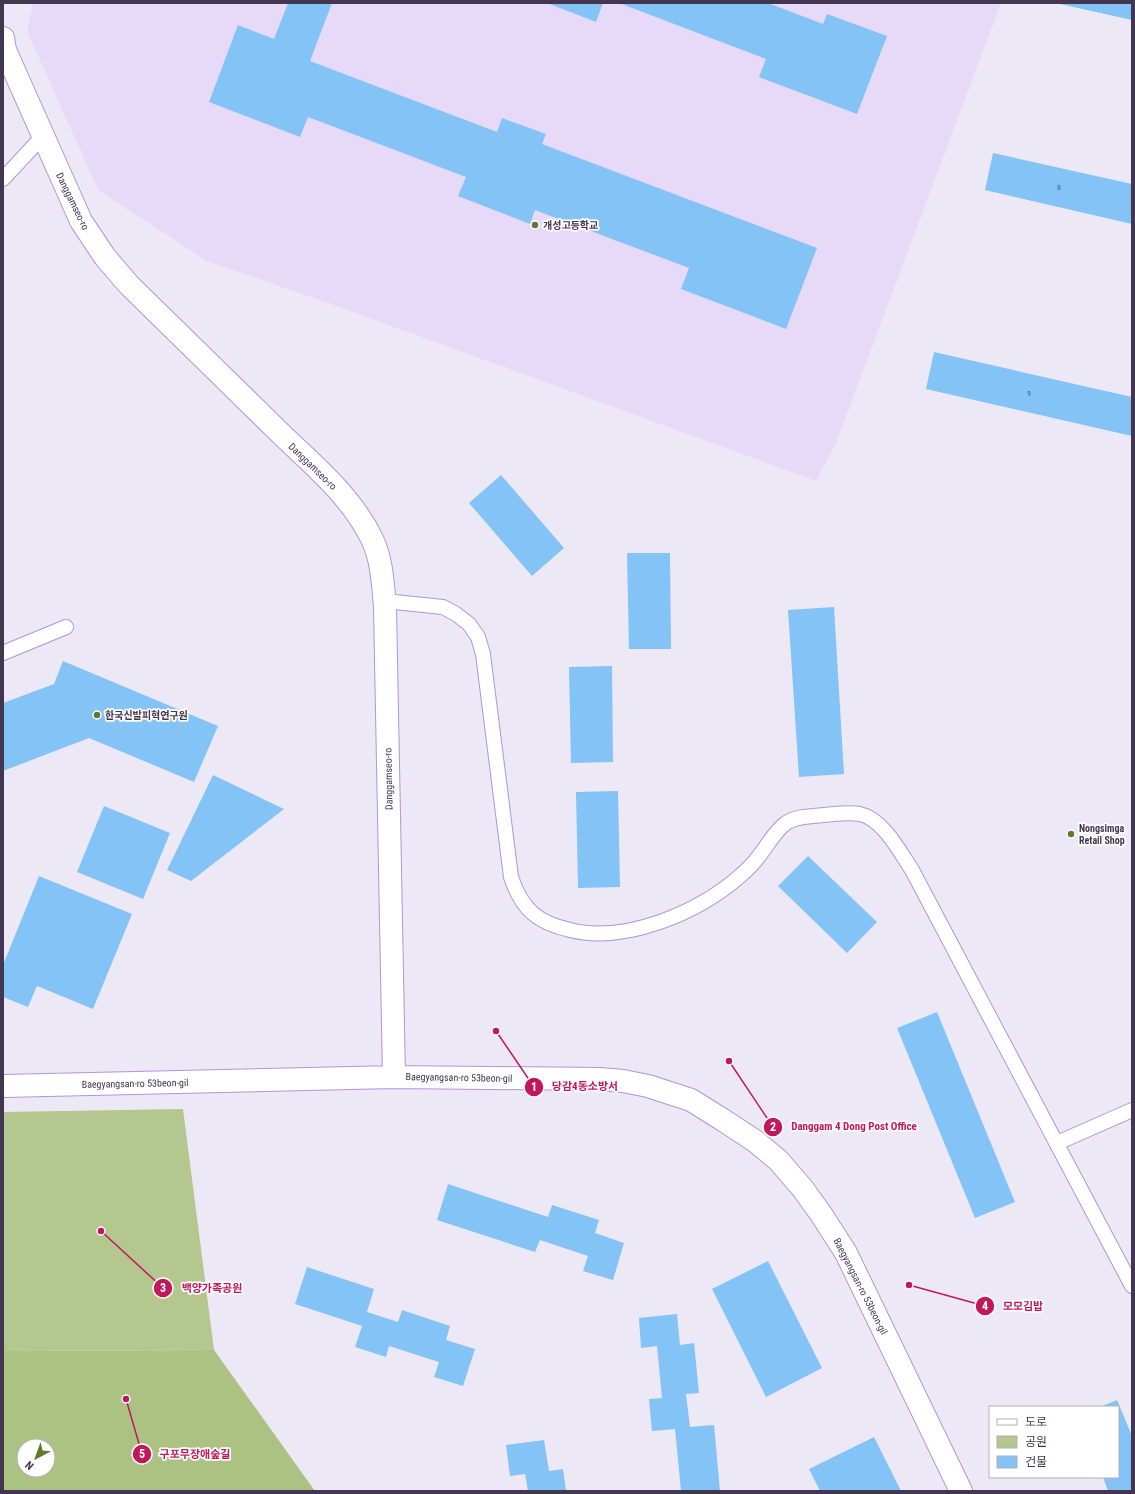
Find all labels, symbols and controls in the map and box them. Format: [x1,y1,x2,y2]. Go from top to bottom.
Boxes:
street label: Danggamseo-ro [54,171,91,232]
house number: 8 [1057,183,1061,192]
place label: 개성고등학교 [543,219,598,231]
marker: 개성고등학교 [530,220,540,230]
house number: 9 [1027,389,1031,398]
street label: Danggamseo-ro [286,441,339,492]
marker: 한국신발피혁연구원 [92,710,102,720]
place label: 한국신발피혁연구원 [105,710,188,721]
street label: Danggamseo-ro [382,748,395,810]
place label: Nongsimga Retail Shop [1079,823,1125,846]
marker: Nongsimga Retail Shop [1066,829,1076,839]
street label: Baegyangsan-ro 53beon-gil [405,1071,512,1084]
callout: 당감4동소방서 [524,1075,626,1098]
street label: Baegyangsan-ro 53beon-gil [82,1077,189,1090]
text: 1 [531,1080,537,1094]
text: 당감4동소방서 [552,1080,618,1093]
callout: Danggam 4 Dong Post Office [763,1115,924,1138]
text: 2 [770,1120,776,1134]
text: Danggam 4 Dong Post Office [791,1120,917,1133]
street label: Baegyangsan-ro 53beon-gil [831,1236,890,1336]
callout: 백양가족공원 [153,1277,250,1300]
text: 3 [160,1281,166,1295]
text: 백양가족공원 [182,1282,242,1295]
callout: 모모김밥 [975,1294,1052,1317]
text: 4 [982,1299,988,1313]
text: 모모김밥 [1003,1300,1043,1313]
legend [989,1406,1119,1478]
text: 도로 [1025,1415,1047,1429]
text: 공원 [1025,1435,1047,1449]
north arrow [16,1438,56,1478]
callout: 구포무장애숲길 [132,1442,239,1465]
text: 5 [139,1447,145,1461]
text: 구포무장애숲길 [160,1448,230,1461]
text: 건물 [1025,1455,1047,1469]
text: N [23,1458,37,1472]

